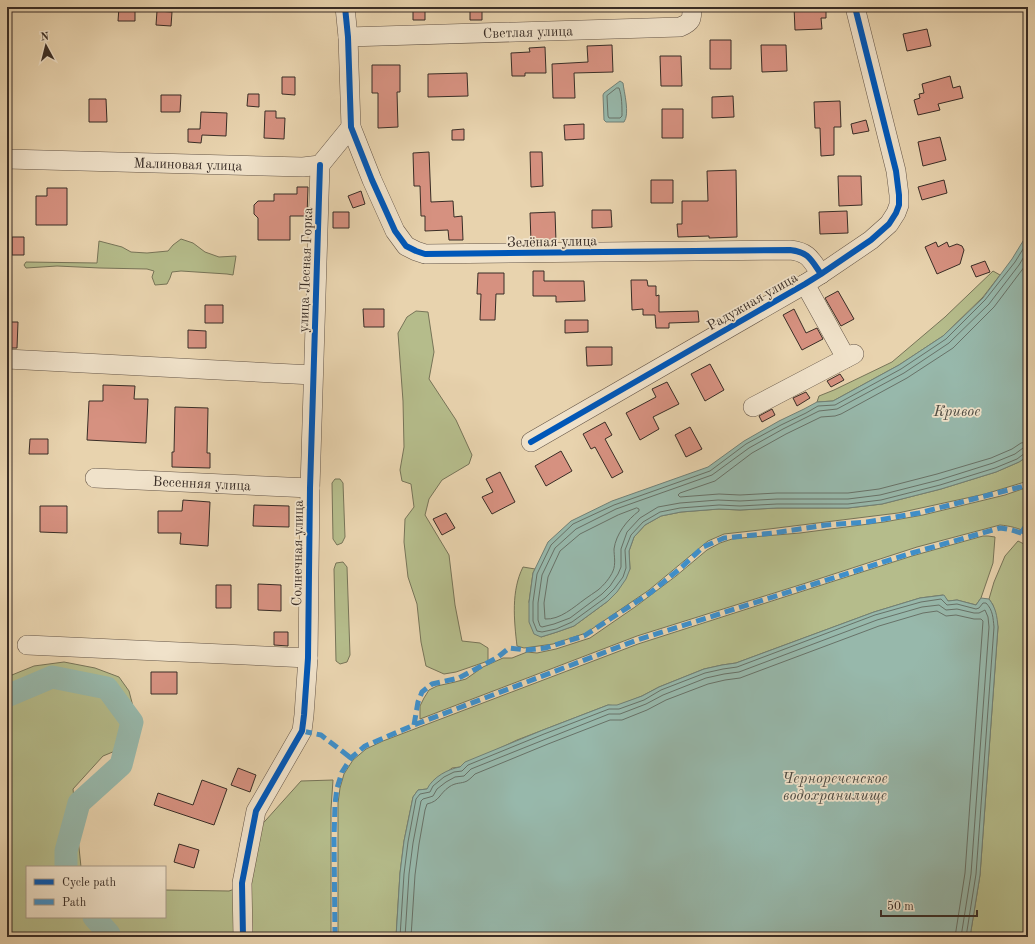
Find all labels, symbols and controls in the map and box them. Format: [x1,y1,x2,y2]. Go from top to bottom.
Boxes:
street label: Светлая улица [483,24,573,41]
north arrow [26,26,66,66]
text: N [40,32,50,44]
street label: Малиновая улица [133,156,242,173]
street label: улица Лесная Горка [297,207,315,333]
street label: Зелёная улица [507,234,597,250]
street label: Радужная улица [705,270,800,333]
water label: Кривое [933,405,980,420]
street label: Весенняя улица [152,475,251,493]
street label: Солнечная улица [290,500,306,606]
water label: Чернореченское водохранилище [782,772,888,804]
legend [26,866,166,918]
text: Cycle path [62,877,117,889]
scale bar [881,892,977,918]
text: Path [62,897,87,909]
text: 50 m [887,900,914,913]

